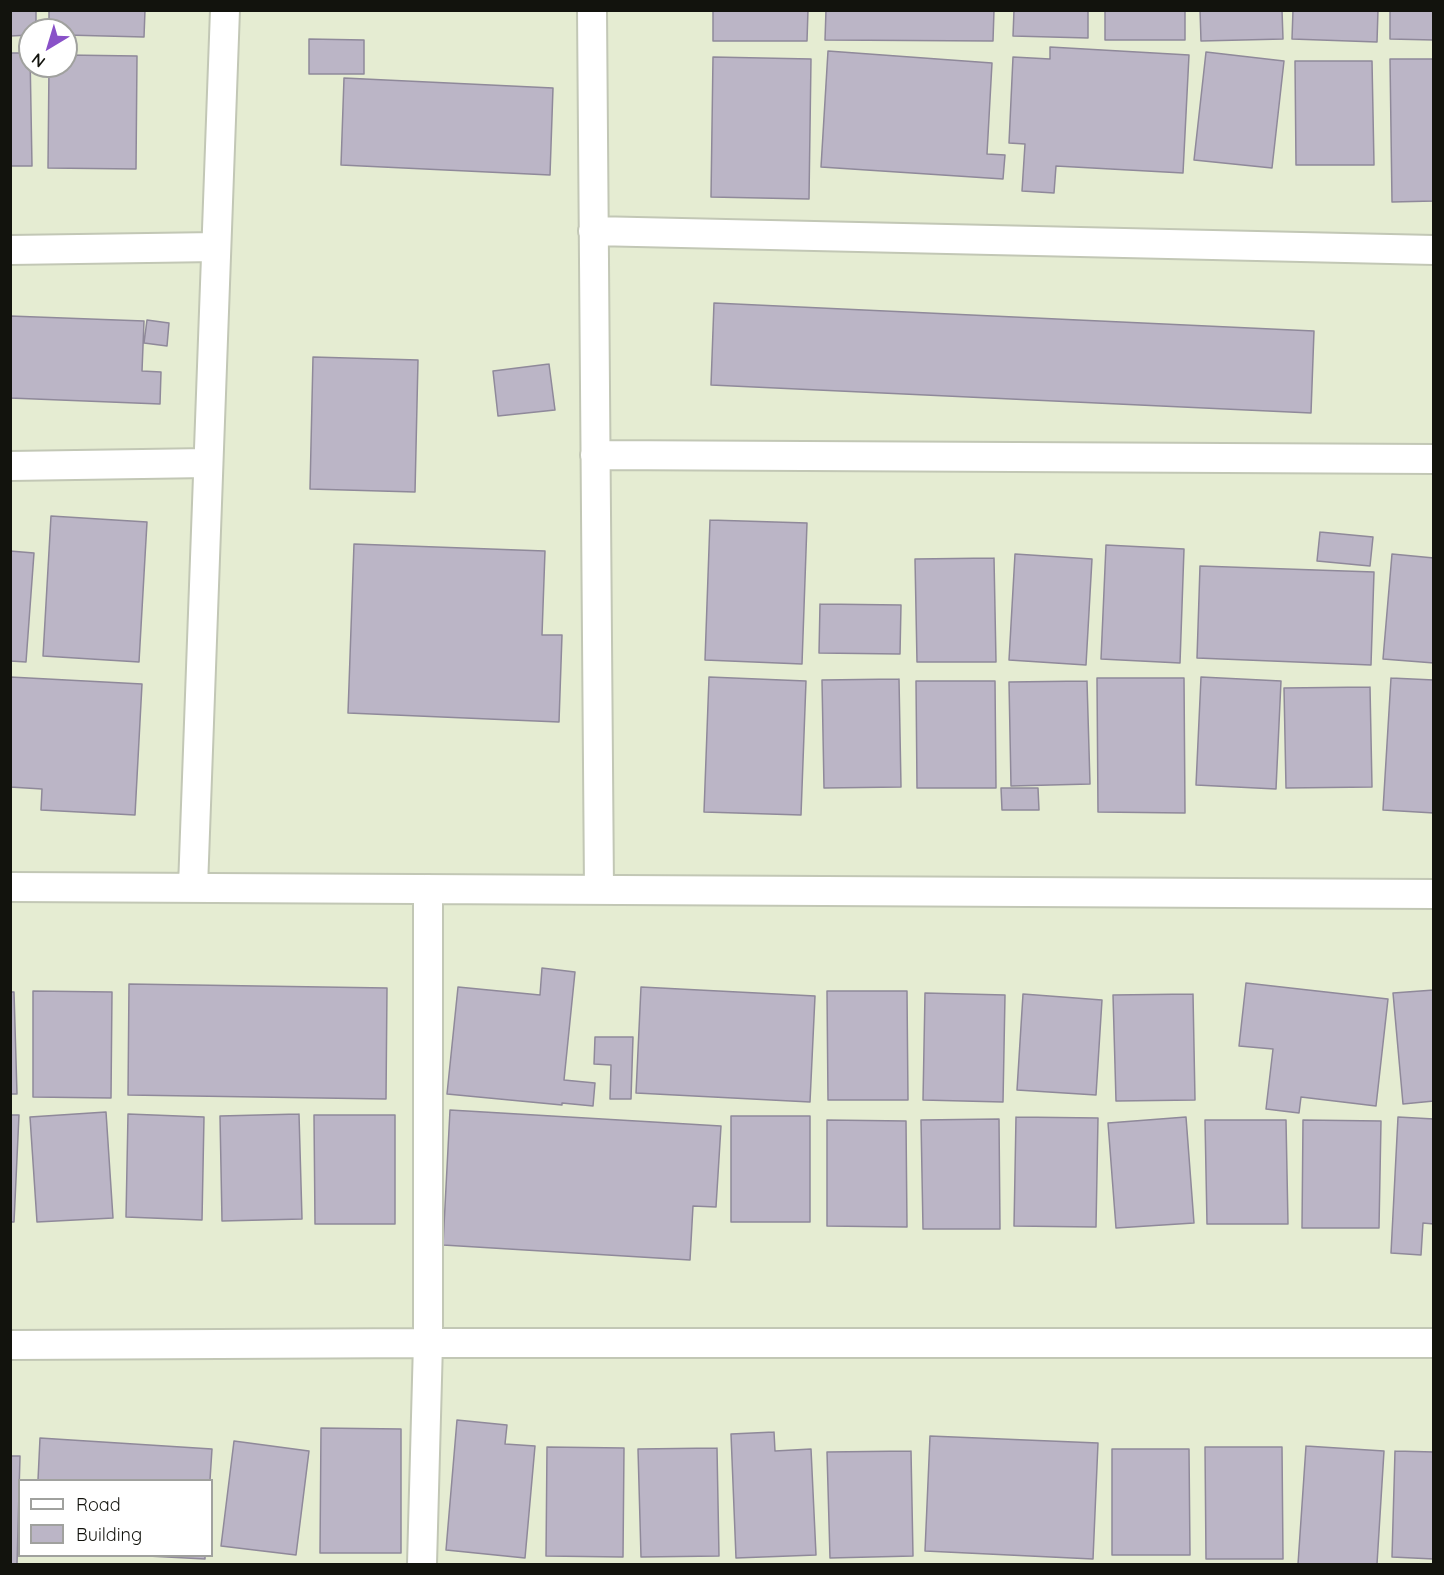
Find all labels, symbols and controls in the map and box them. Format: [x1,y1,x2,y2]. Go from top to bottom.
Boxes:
north arrow [18,18,78,78]
text: N [27,49,49,72]
legend [18,1479,213,1557]
text: Road [76,1493,121,1516]
text: Building [76,1523,142,1546]

